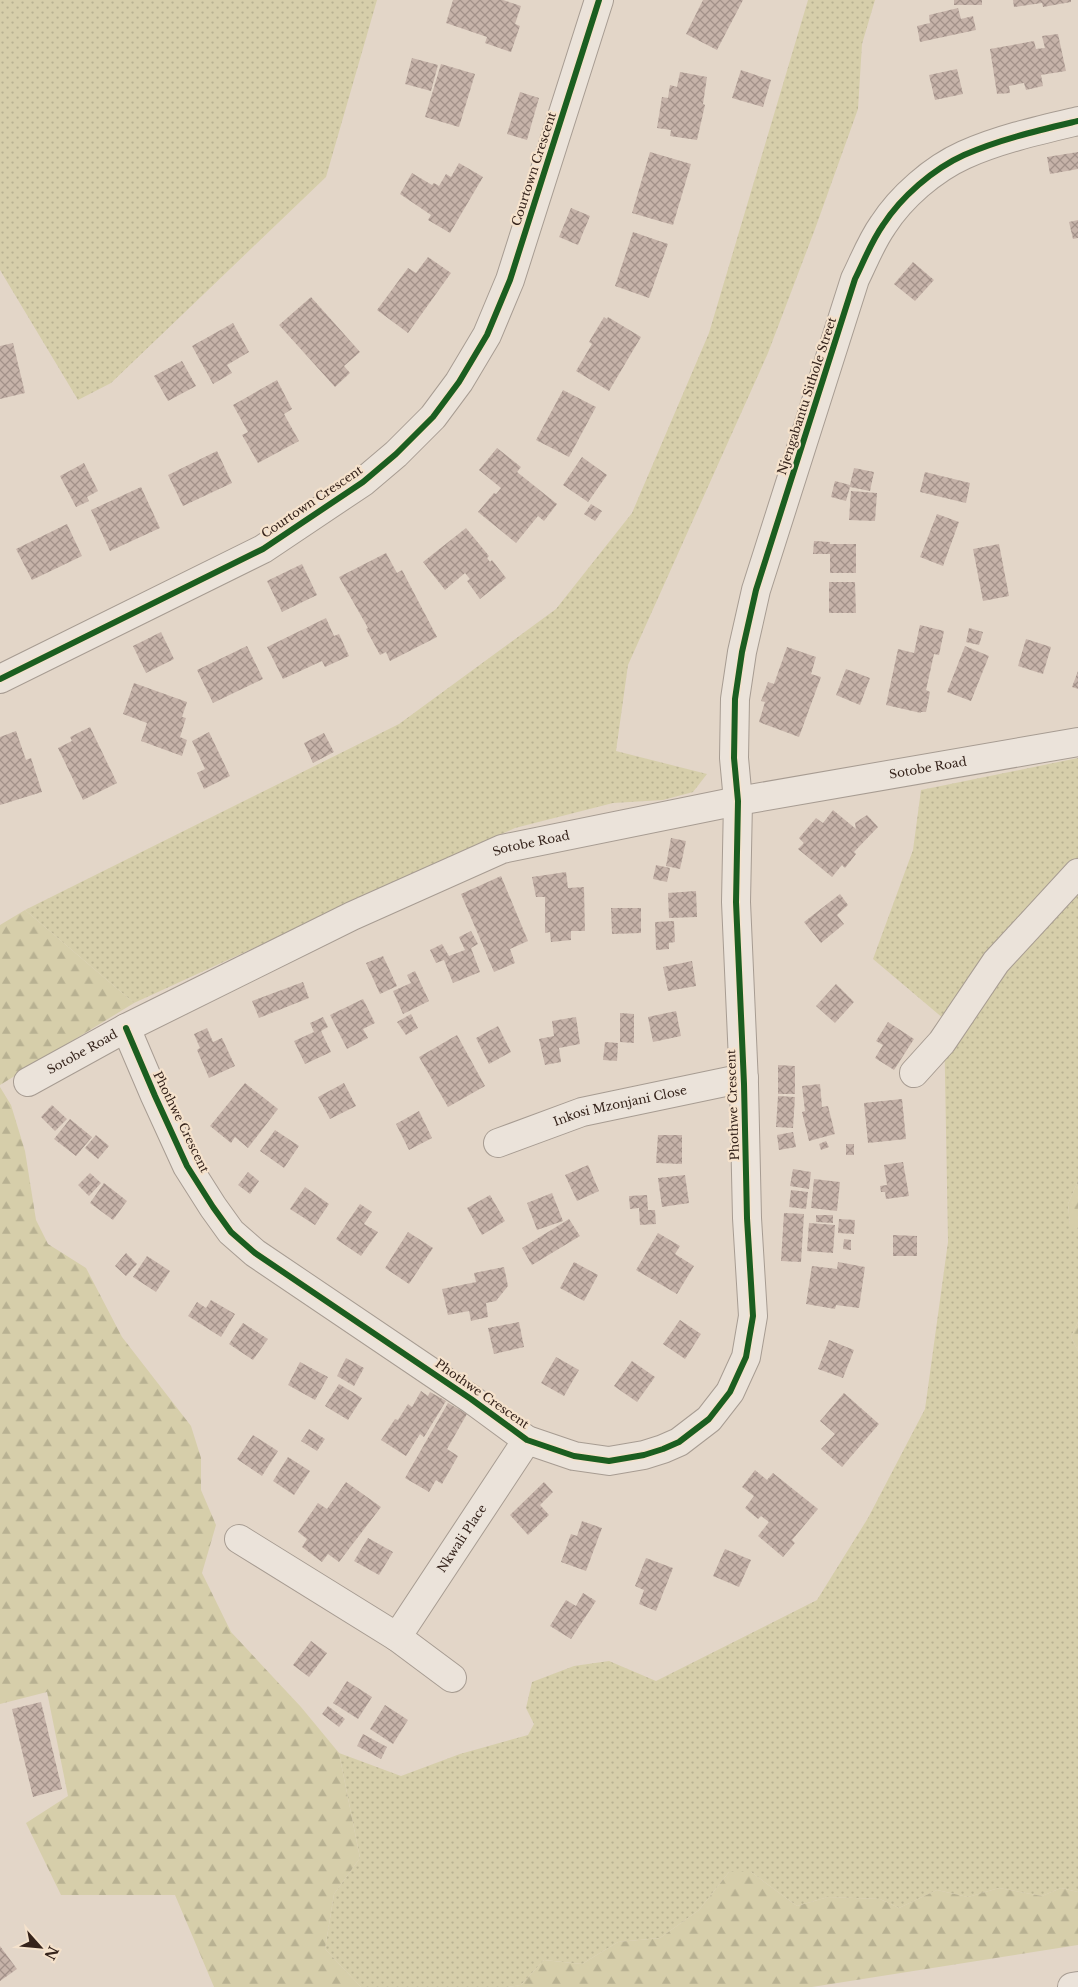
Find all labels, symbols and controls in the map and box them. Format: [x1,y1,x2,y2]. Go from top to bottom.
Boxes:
street label: Courtown Crescent [508,110,559,228]
street label: Njengabantu Sithole Street [774,315,839,477]
street label: Courtown Crescent [258,462,366,541]
street label: Sotobe Road [888,753,968,782]
street label: Sotobe Road [490,827,571,859]
street label: Sotobe Road [44,1026,120,1077]
street label: Phothwe Crescent [723,1049,742,1161]
street label: Phothwe Crescent [150,1069,213,1175]
street label: Inkosi Mzonjani Close [551,1082,688,1129]
street label: Phothwe Crescent [433,1356,532,1432]
street label: Nkwali Place [434,1501,490,1575]
north arrow [15,1922,65,1972]
text: N [41,1943,63,1963]

